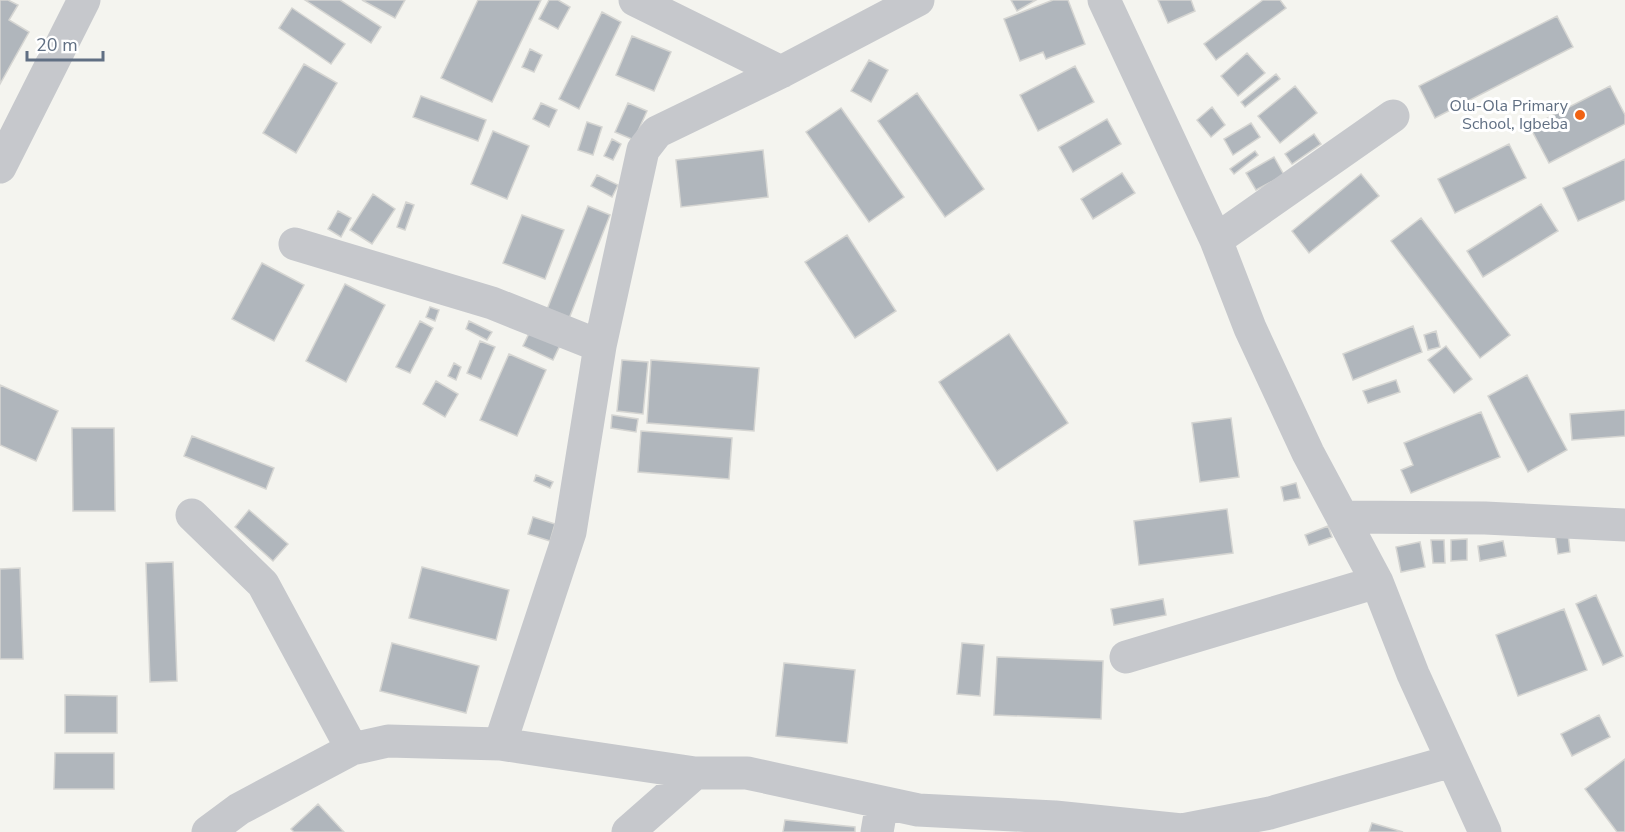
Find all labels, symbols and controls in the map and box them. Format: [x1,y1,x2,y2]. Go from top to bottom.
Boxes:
scale bar [27,24,104,62]
text: 20 m [36,33,78,57]
place label: Olu-Ola Primary School, Igbeba [1450,95,1569,135]
marker: Olu-Ola Primary School, Igbeba [1573,108,1587,122]

